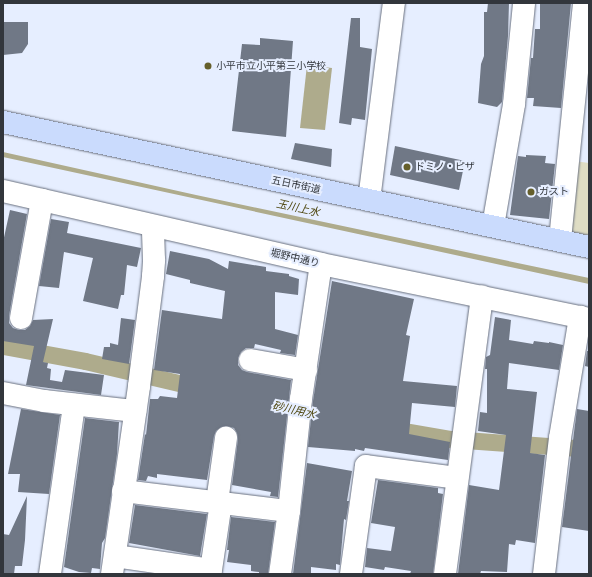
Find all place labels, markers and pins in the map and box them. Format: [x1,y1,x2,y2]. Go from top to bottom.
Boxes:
place label: 小平市立小平第三小学校 [216,60,326,72]
marker: 小平市立小平第三小学校 [203,61,213,71]
place label: ドミノ・ピザ [415,161,475,173]
marker: ドミノ・ピザ [402,162,412,172]
place label: ガスト [539,186,569,198]
marker: ガスト [526,187,536,197]

